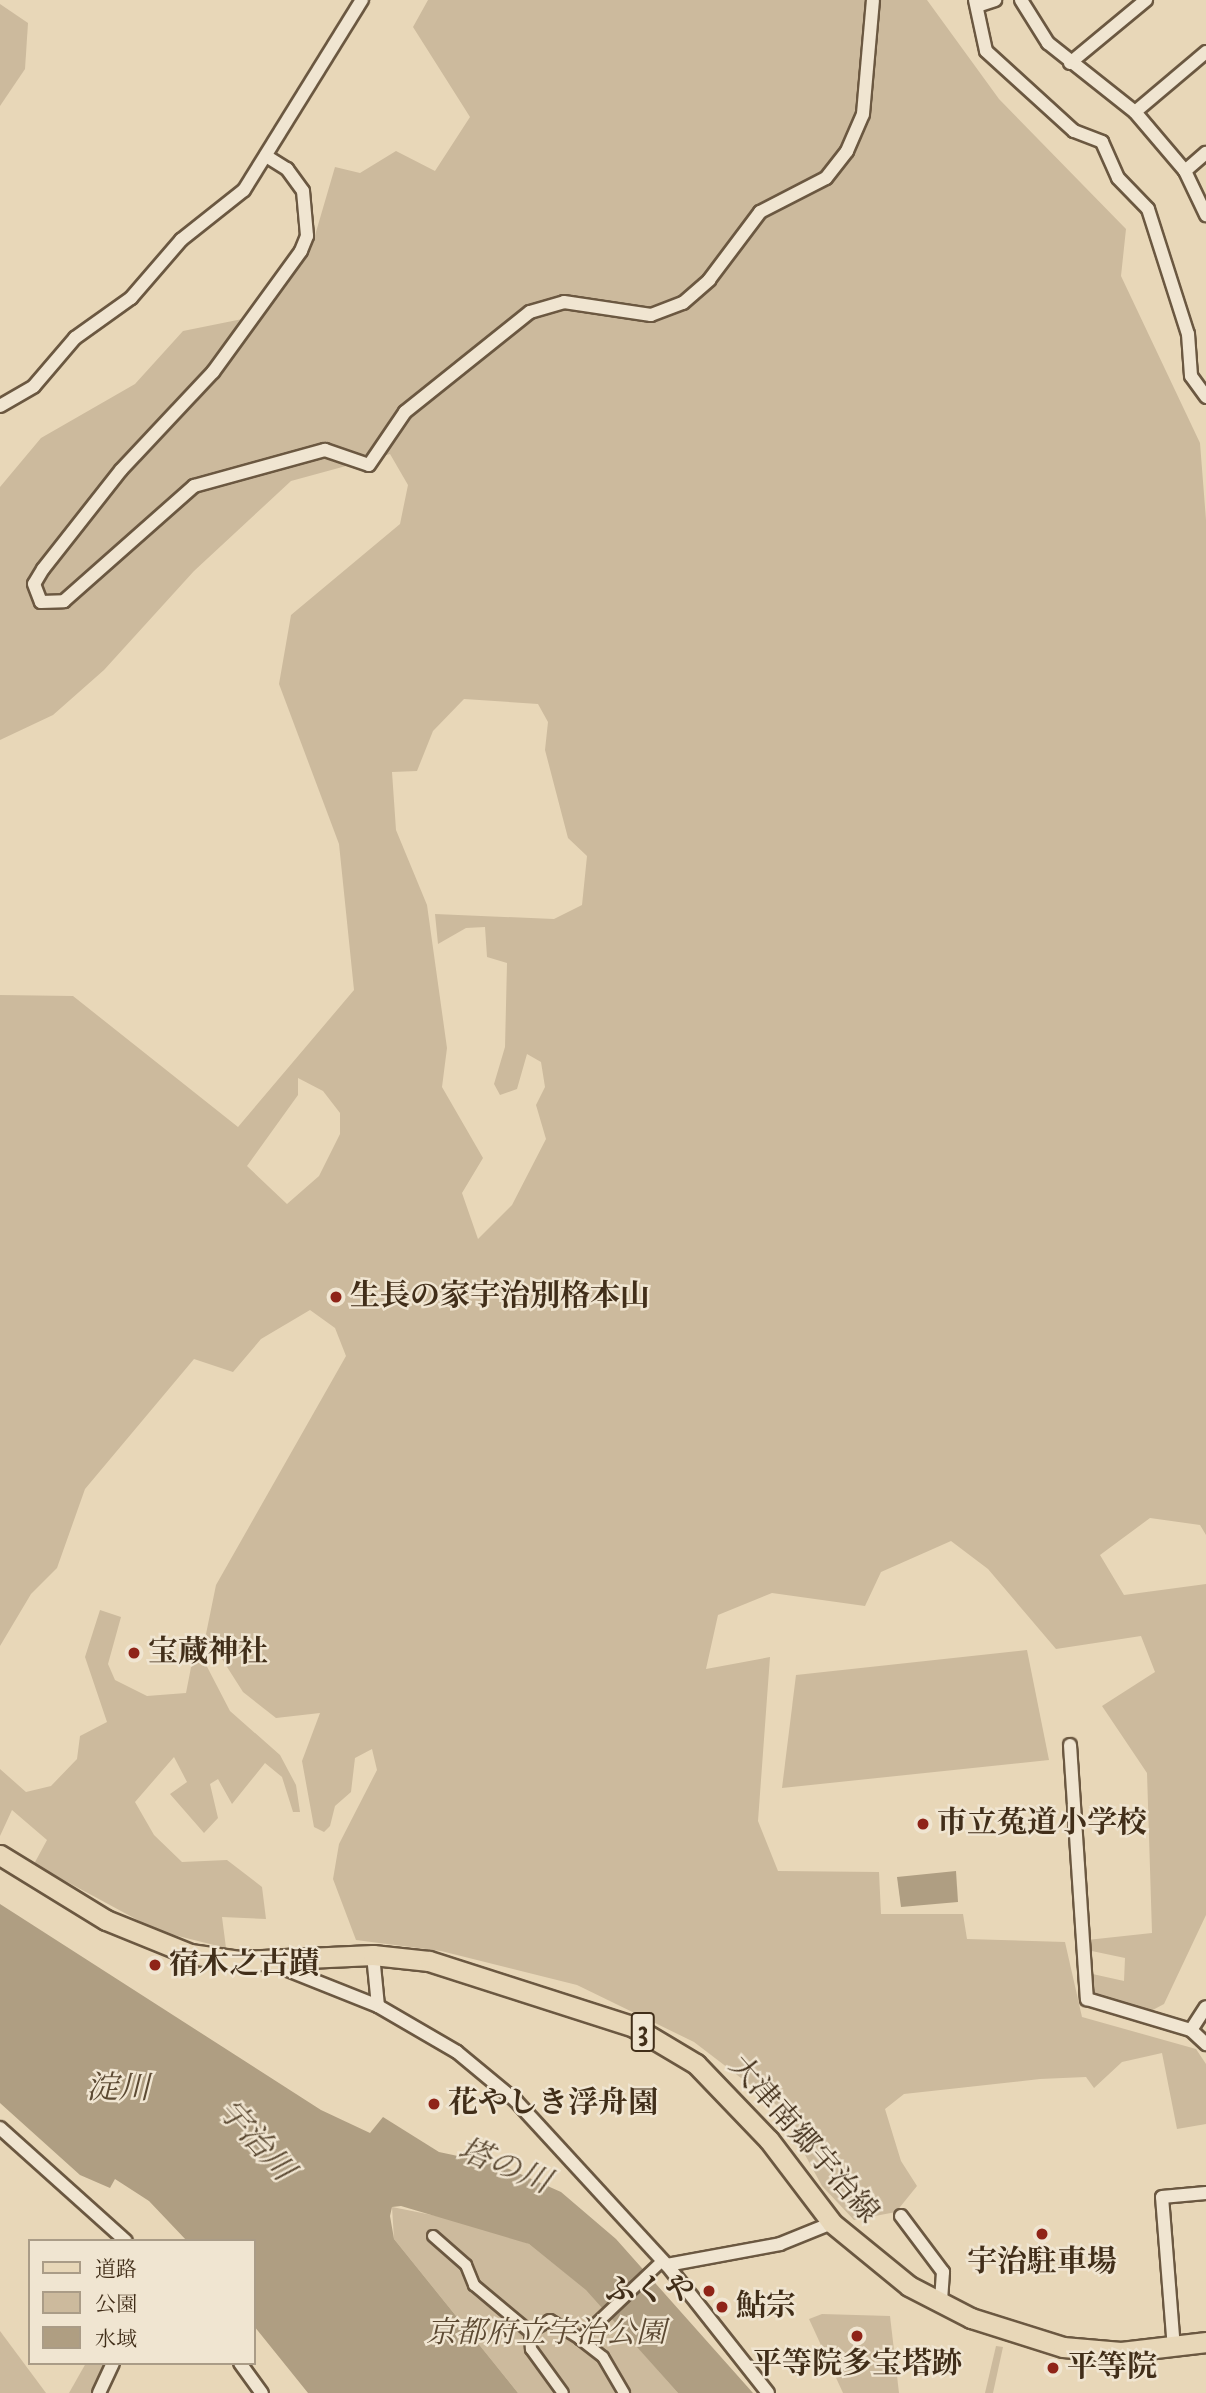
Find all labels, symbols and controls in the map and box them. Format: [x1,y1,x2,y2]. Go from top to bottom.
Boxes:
place label: 生長の家宇治別格本山 [350,1279,650,1315]
marker: 生長の家宇治別格本山 [328,1289,344,1305]
place label: 宝蔵神社 [148,1635,268,1671]
marker: 宝蔵神社 [126,1645,142,1661]
place label: 市立菟道小学校 [937,1806,1147,1842]
marker: 市立菟道小学校 [915,1816,931,1832]
place label: 宿木之古蹟 [169,1947,319,1983]
marker: 宿木之古蹟 [147,1957,163,1973]
road number: 3 [631,2008,655,2056]
street label: 大津南郷宇治線 [721,2049,885,2231]
water label: 淀川 [86,2070,150,2108]
place label: 花やしき浮舟園 [448,2086,658,2122]
water label: 宇治川 [209,2092,301,2190]
marker: 花やしき浮舟園 [426,2096,442,2112]
water label: 塔の川 [452,2131,556,2203]
marker: 宇治駐車場 [1034,2226,1050,2242]
legend [28,2239,256,2365]
place label: 宇治駐車場 [967,2245,1117,2281]
text: 道路 [95,2257,137,2283]
place label: ふくや [605,2273,695,2309]
marker: ふくや [701,2283,717,2299]
place label: 鮎宗 [736,2289,796,2325]
text: 公園 [95,2292,137,2318]
marker: 鮎宗 [714,2299,730,2315]
park label: 京都府立宇治公園 [426,2316,666,2352]
text: 水域 [95,2327,137,2353]
marker: 平等院多宝塔跡 [849,2328,865,2344]
place label: 平等院多宝塔跡 [752,2347,962,2383]
place label: 平等院 [1067,2350,1157,2386]
marker: 平等院 [1045,2360,1061,2376]

